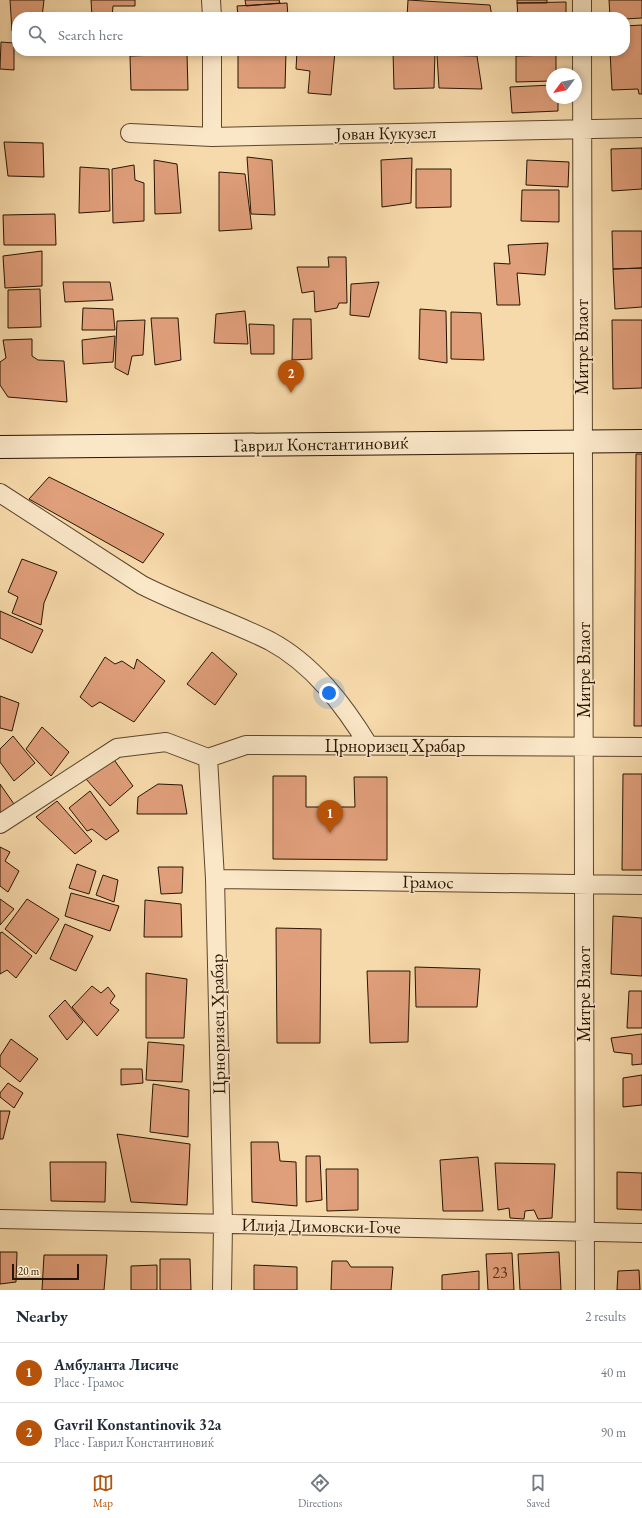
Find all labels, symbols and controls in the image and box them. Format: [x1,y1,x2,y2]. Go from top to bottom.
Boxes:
search box [12,12,630,56]
icon: search [26,23,48,45]
text: Search here [58,25,123,44]
north arrow [546,68,582,104]
street label: Јован Кукузел [333,120,437,145]
street label: Митре Влаот [570,299,593,395]
pin: 2 [278,360,304,393]
street label: Гаврил Константиновиќ [233,430,409,457]
street label: Митре Влаот [572,622,595,718]
your location [319,683,339,703]
street label: Црноризец Храбар [325,734,465,757]
pin: 1 [317,800,343,833]
street label: Грамос [402,870,454,893]
street label: Митре Влаот [572,946,595,1042]
street label: Црноризец Храбар [205,954,230,1094]
street label: Илија Димовски-Гоче [241,1213,401,1238]
scale bar [12,1262,79,1281]
house number: 23 [492,1262,508,1283]
text: 20 m [18,1264,39,1278]
text: Nearby [16,1305,68,1327]
text: 2 results [585,1308,626,1325]
text: Амбуланта Лисиче [54,1355,179,1374]
text: 1 [26,1364,32,1381]
text: 40 m [601,1364,626,1381]
text: Place · Грамос [54,1374,124,1391]
text: Gavril Konstantinovik 32a [54,1415,221,1434]
text: 2 [26,1424,32,1441]
text: 90 m [601,1424,626,1441]
text: Place · Гаврил Константиновиќ [54,1434,214,1451]
tab: Map [92,1472,114,1510]
tab: Directions [298,1472,342,1510]
tab: Saved [526,1472,550,1510]

